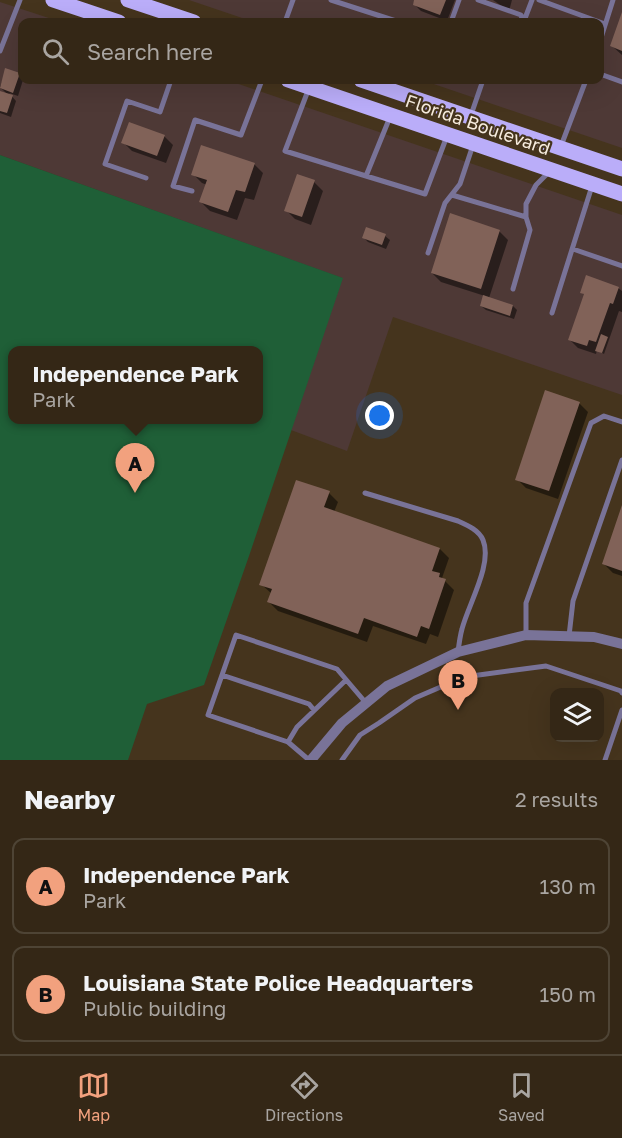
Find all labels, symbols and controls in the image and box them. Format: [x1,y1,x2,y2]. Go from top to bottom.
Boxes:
search box [18,18,604,84]
icon: search [39,35,72,68]
text: Search here [87,38,213,65]
street label: Florida Boulevard [403,89,553,159]
popup [8,346,263,424]
text: Independence Park [32,360,239,387]
text: Park [32,387,76,411]
your location [365,401,394,430]
pin: A [116,444,154,493]
pin: B [438,660,478,710]
map controls [550,688,604,742]
button: layers [550,688,604,742]
text: Nearby [24,784,115,815]
text: 2 results [515,787,598,811]
text: Independence Park [83,861,290,888]
text: A [38,874,53,898]
text: 130 m [540,874,596,898]
text: Park [83,888,126,912]
text: Louisiana State Police Headquarters [83,969,473,996]
text: B [38,982,53,1006]
text: 150 m [540,982,596,1006]
text: Public building [83,996,226,1020]
tab: Map [77,1069,110,1125]
tab: Directions [265,1069,343,1125]
tab: Saved [498,1069,545,1125]

